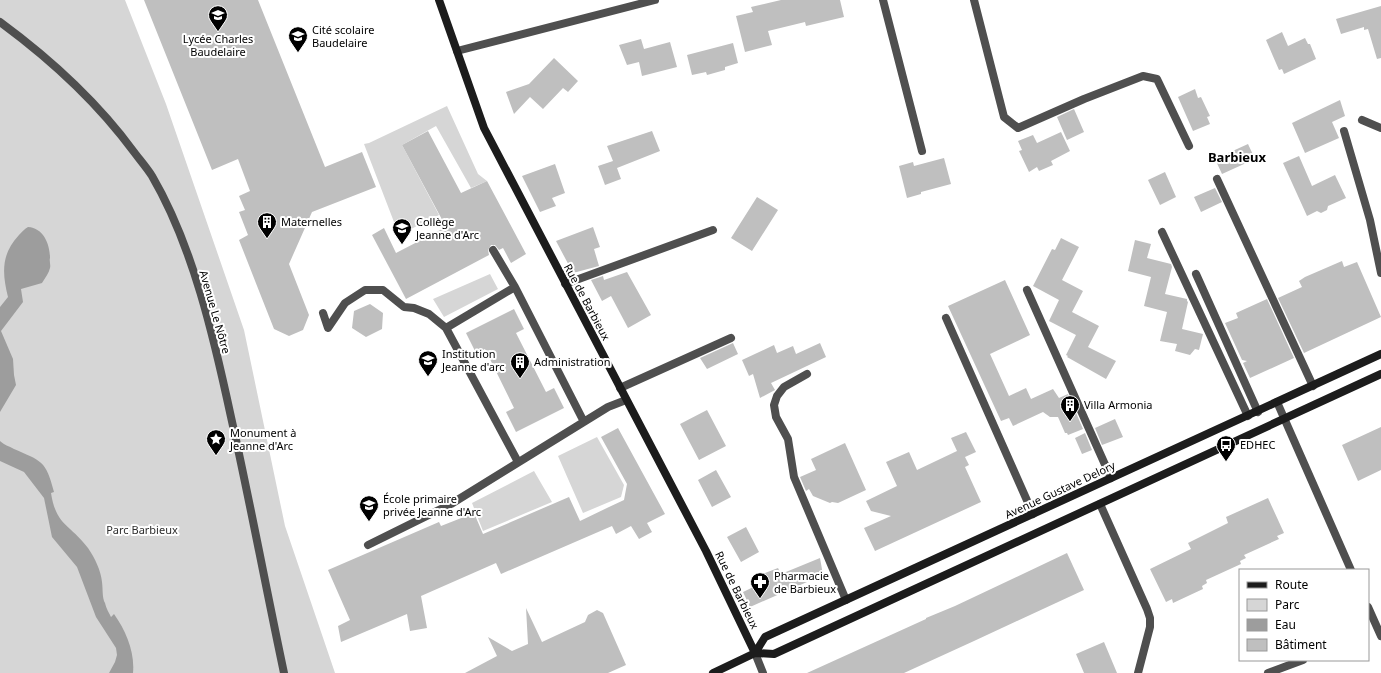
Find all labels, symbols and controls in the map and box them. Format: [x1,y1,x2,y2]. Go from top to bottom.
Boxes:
school or university icon: Lycée Charles Baudelaire [207,4,229,32]
place label: Cité scolaire Baudelaire [312,22,374,50]
school or university icon: Cité scolaire Baudelaire [287,25,309,53]
place label: Lycée Charles Baudelaire [183,31,253,59]
district label: Barbieux [1208,148,1267,166]
building icon: Maternelles [256,211,278,239]
place label: Maternelles [281,214,342,229]
place label: Collège Jeanne d'Arc [415,214,479,242]
school or university icon: Collège Jeanne d'Arc [391,217,413,245]
street label: Rue de Barbieux [561,261,614,343]
street label: Avenue Le Nôtre [196,269,235,355]
place label: Institution Jeanne d'arc [441,346,505,374]
school or university icon: Institution Jeanne d'arc [417,349,439,377]
building icon: Administration [509,351,531,379]
place label: Administration [534,354,611,369]
building icon: Villa Armonia [1059,394,1081,422]
place label: Villa Armonia [1084,397,1152,412]
place label: Monument à Jeanne d'Arc [229,425,297,453]
place icon: Monument à Jeanne d'Arc [205,428,227,456]
bus stop icon: EDHEC [1215,434,1237,462]
place label: EDHEC [1240,437,1275,452]
street label: Avenue Gustave Delory [1002,457,1118,522]
place label: École primaire privée Jeanne d'Arc [383,491,481,519]
school or university icon: École primaire privée Jeanne d'Arc [358,494,380,522]
park label: Parc Barbieux [106,522,178,537]
street label: Rue de Barbieux [712,548,763,631]
place label: Pharmacie de Barbieux [774,568,836,596]
legend [1239,569,1369,661]
pharmacy icon: Pharmacie de Barbieux [749,571,771,599]
text: Route [1275,576,1308,593]
text: Parc [1275,596,1300,613]
text: Eau [1275,616,1296,633]
text: Bâtiment [1275,636,1327,653]

